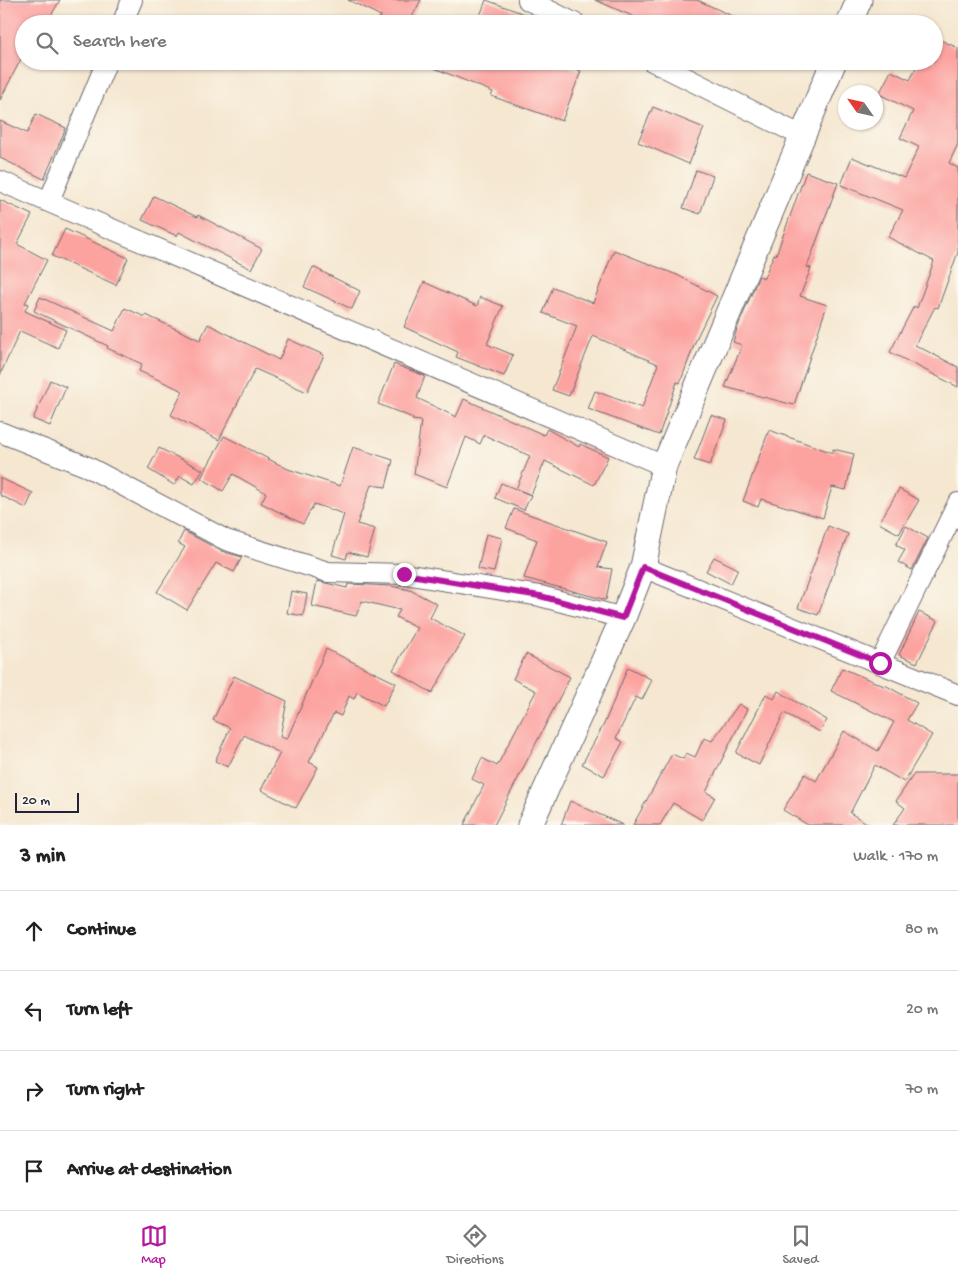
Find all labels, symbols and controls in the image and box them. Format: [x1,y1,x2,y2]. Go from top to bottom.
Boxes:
search box [15,15,943,70]
icon: search [33,29,61,57]
text: Search here [73,31,167,54]
north arrow [838,85,883,130]
route end [393,563,416,586]
route start [869,652,892,675]
scale bar [15,790,79,813]
text: 20 m [22,793,50,810]
text: 3 min [20,845,65,870]
text: Walk · 170 m [853,848,938,867]
icon: ahead [20,917,48,945]
text: Continue [67,919,136,942]
text: 80 m [905,921,938,940]
icon: left [20,997,48,1025]
text: Turn left [67,999,131,1022]
text: 20 m [906,1001,938,1020]
icon: right [20,1077,48,1105]
text: Turn right [67,1079,143,1102]
text: 70 m [905,1081,938,1100]
icon: arrive [20,1157,48,1185]
text: Arrive at destination [67,1159,231,1182]
tab: Map [140,1222,168,1269]
tab: Directions [447,1222,504,1269]
tab: Saved [783,1222,818,1269]

